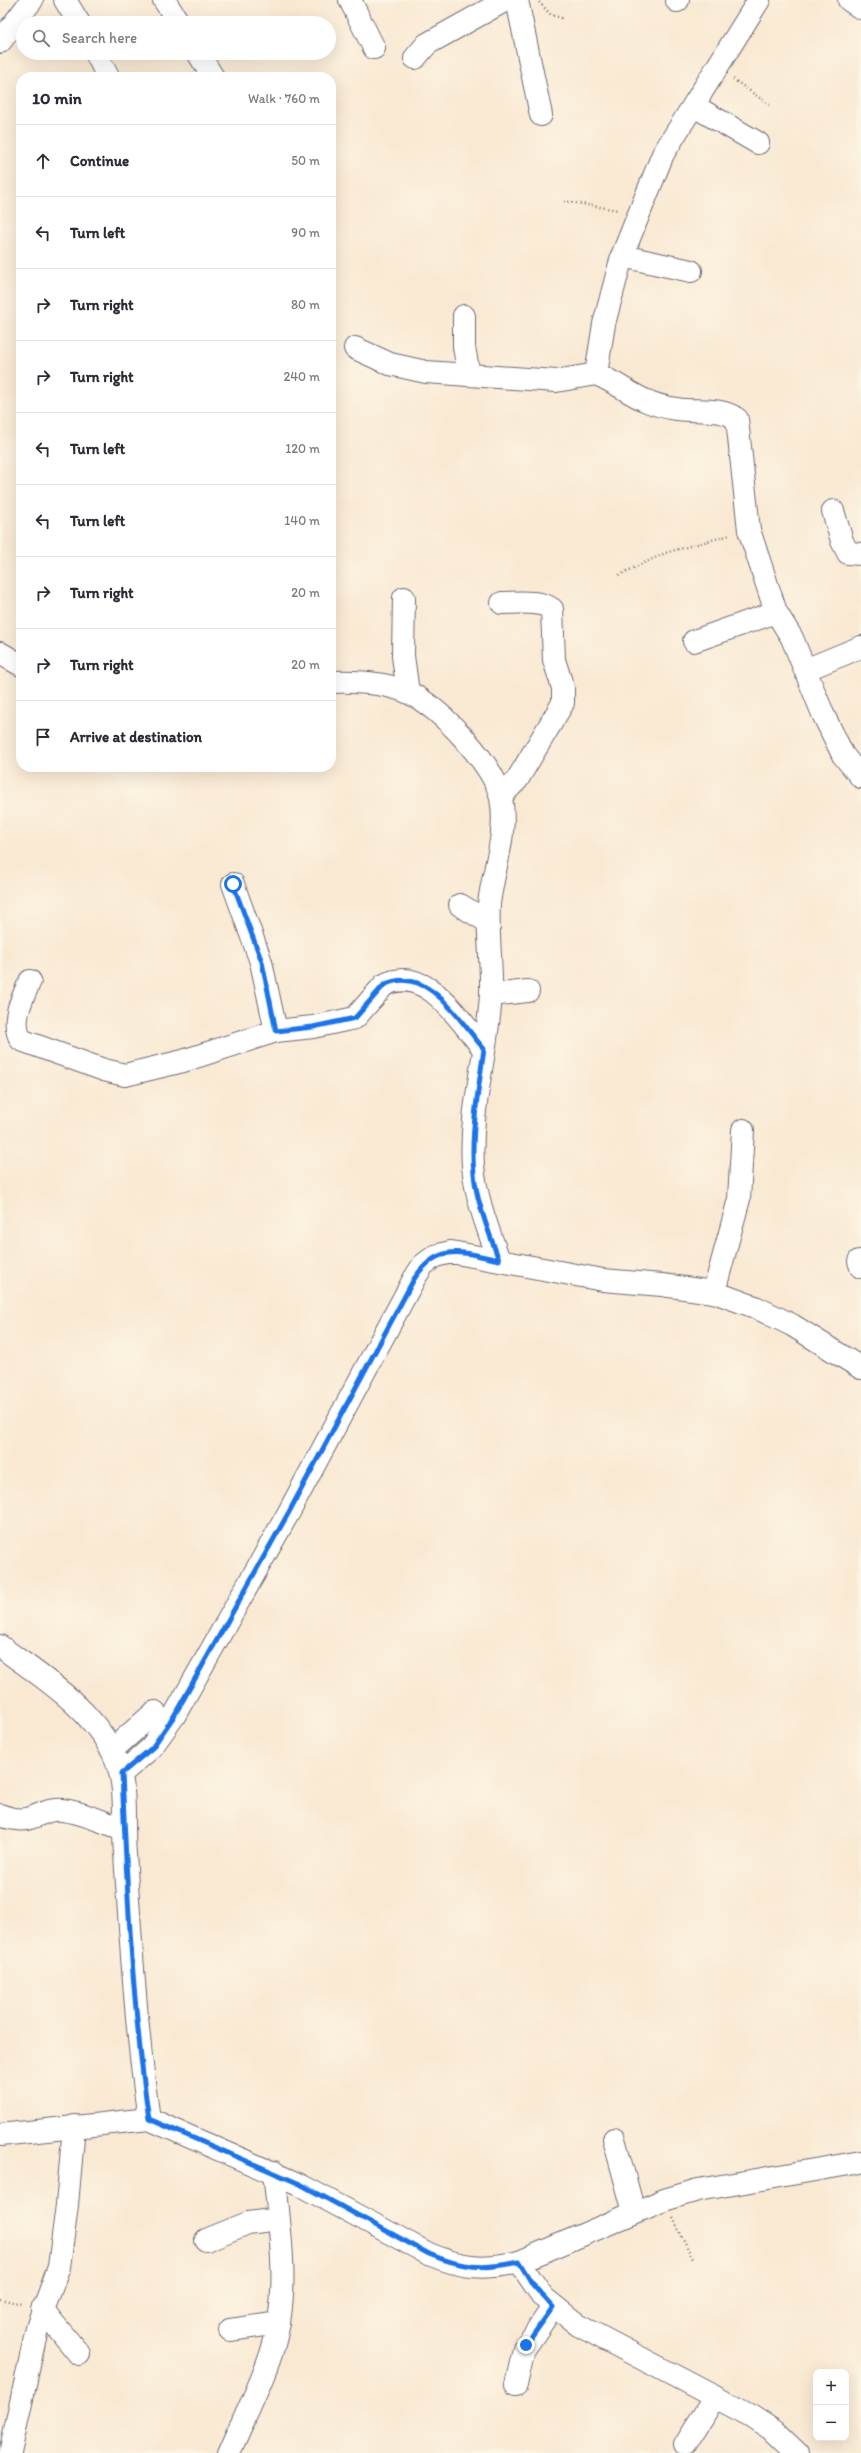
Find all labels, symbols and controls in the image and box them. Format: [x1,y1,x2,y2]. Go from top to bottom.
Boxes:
search box [16,16,336,60]
icon: search [30,27,52,49]
text: Search here [62,29,137,47]
text: 10 min [32,88,82,108]
text: Walk · 760 m [248,91,320,106]
icon: ahead [32,150,54,172]
text: Continue [70,152,129,170]
text: 50 m [291,153,320,168]
icon: left [32,222,54,244]
text: Turn left [70,224,125,242]
text: 90 m [291,225,320,240]
icon: right [32,294,54,316]
text: Turn right [70,296,134,314]
text: 80 m [291,297,320,312]
icon: right [32,366,54,388]
text: Turn right [70,368,134,386]
text: 240 m [283,369,320,384]
icon: left [32,438,54,460]
text: Turn left [70,440,125,458]
text: 120 m [285,441,320,456]
icon: left [32,510,54,532]
text: Turn left [70,512,125,530]
text: 140 m [284,513,320,528]
icon: right [32,582,54,604]
text: Turn right [70,584,134,602]
text: 20 m [291,585,320,600]
icon: right [32,654,54,676]
text: Turn right [70,656,134,674]
text: 20 m [291,657,320,672]
icon: arrive [32,726,54,748]
text: Arrive at destination [70,728,202,746]
route start [224,875,242,893]
route end [517,2336,535,2354]
map controls [813,2369,849,2441]
button: + [813,2369,849,2405]
button: − [813,2405,849,2441]

